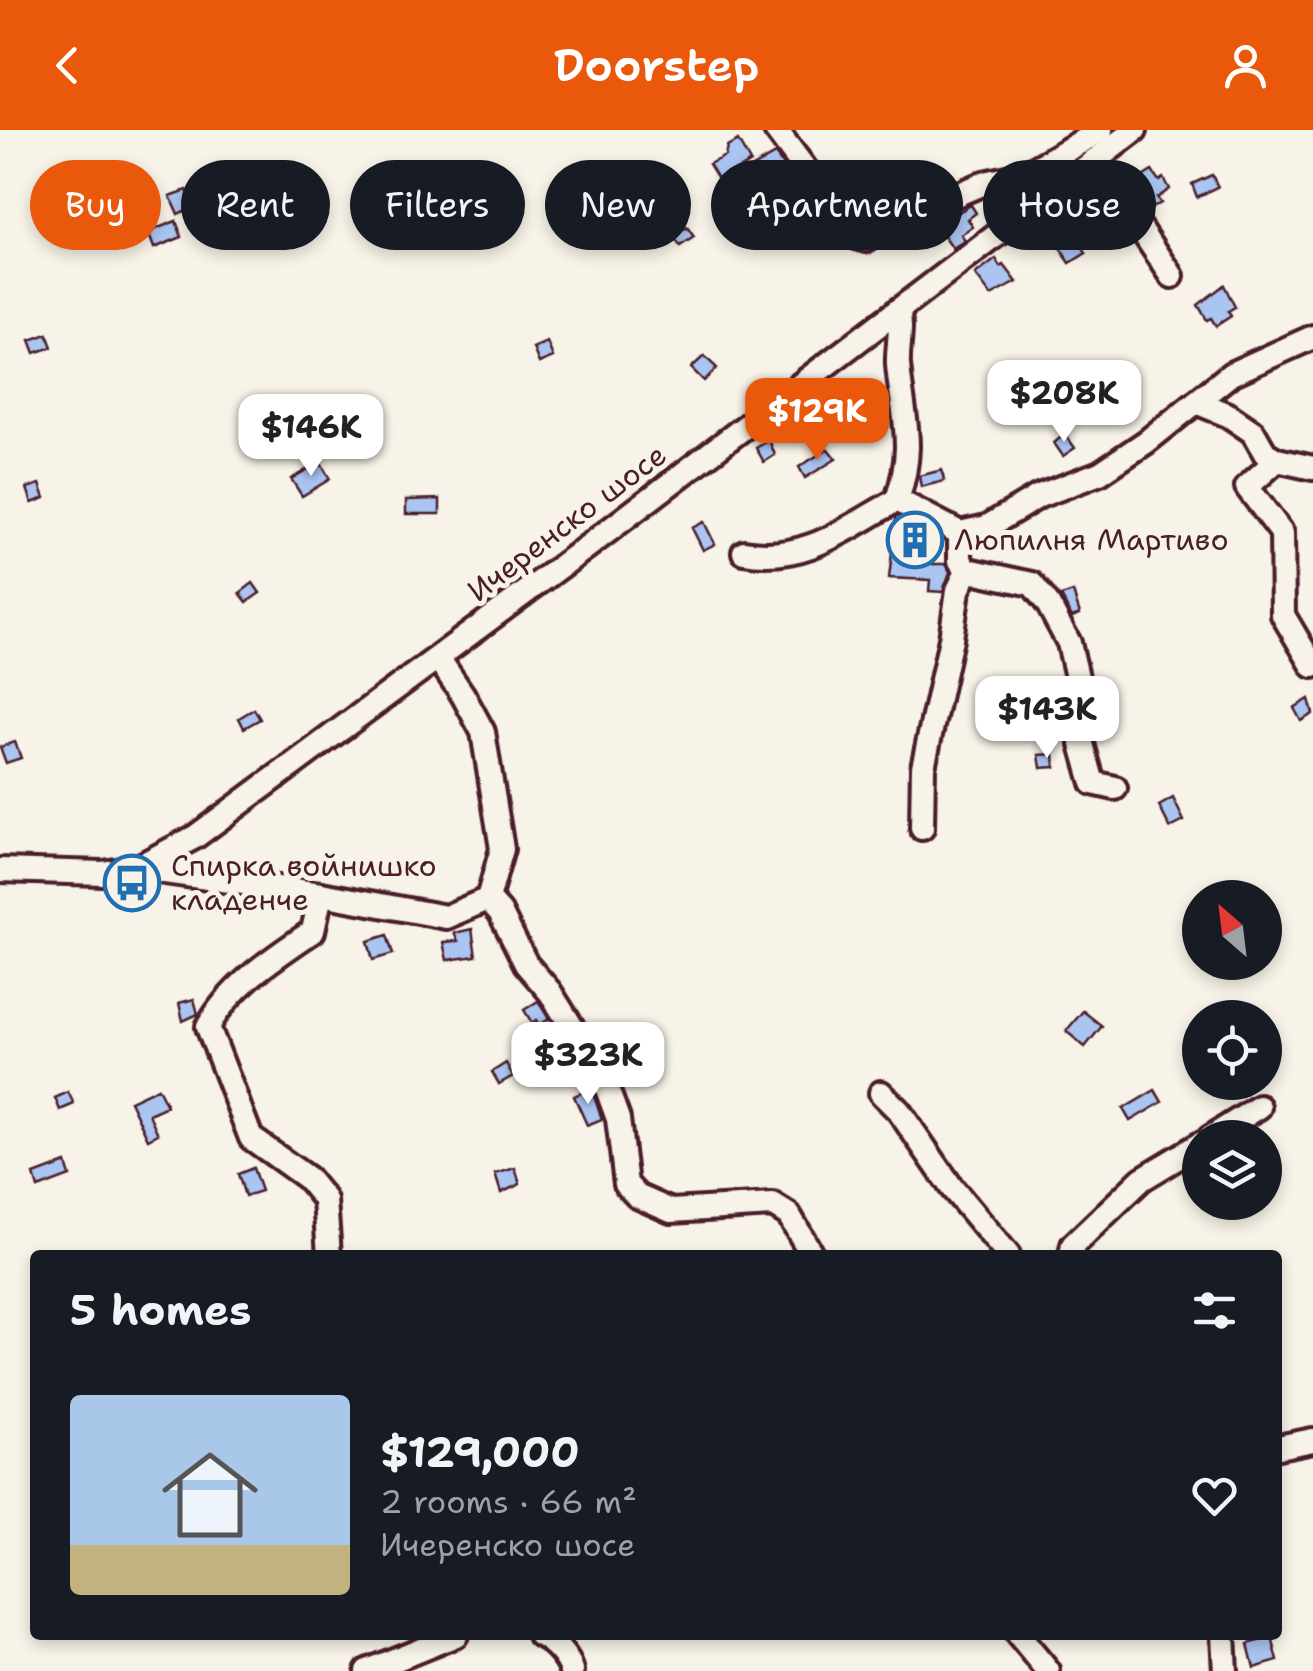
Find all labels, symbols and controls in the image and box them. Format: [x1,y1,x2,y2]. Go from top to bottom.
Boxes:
text: Doorstep [554,35,759,95]
icon: back [40,38,95,93]
icon: person [1218,38,1273,93]
chip: Buy [30,160,161,250]
chip: Rent [181,160,330,250]
chip: Filters [350,160,525,250]
chip: New [545,160,691,250]
chip: Apartment [711,160,963,250]
chip: House [983,160,1156,250]
pin: $208K [994,360,1134,445]
text: $208K [1009,371,1119,414]
pin: $129K [747,378,887,463]
text: $129K [767,389,867,432]
pin: $146K [241,394,381,479]
text: $146K [260,405,362,448]
street label: Ичеренско шосе [459,434,675,611]
building icon: Люпилня Мартиво [885,510,945,570]
place label: Люпилня Мартиво [954,519,1229,560]
pin: $143K [977,676,1117,761]
text: $143K [997,687,1097,730]
place label: Спирка войнишко кладенче [171,845,437,920]
bus stop icon: Спирка войнишко кладенче [102,853,162,913]
north arrow [1182,880,1282,980]
map controls [1182,880,1282,1220]
button: locate [1182,1000,1282,1100]
pin: $323K [518,1022,658,1107]
text: $323K [533,1033,643,1076]
button: layers [1182,1120,1282,1220]
text: 5 homes [70,1282,251,1338]
icon: filters [1187,1283,1242,1338]
text: $129,000 [380,1424,580,1480]
icon: home [150,1435,270,1555]
icon: heart [1187,1468,1242,1523]
text: 2 rooms · 66 m² [380,1480,637,1523]
text: Ичеренско шосе [380,1523,635,1566]

